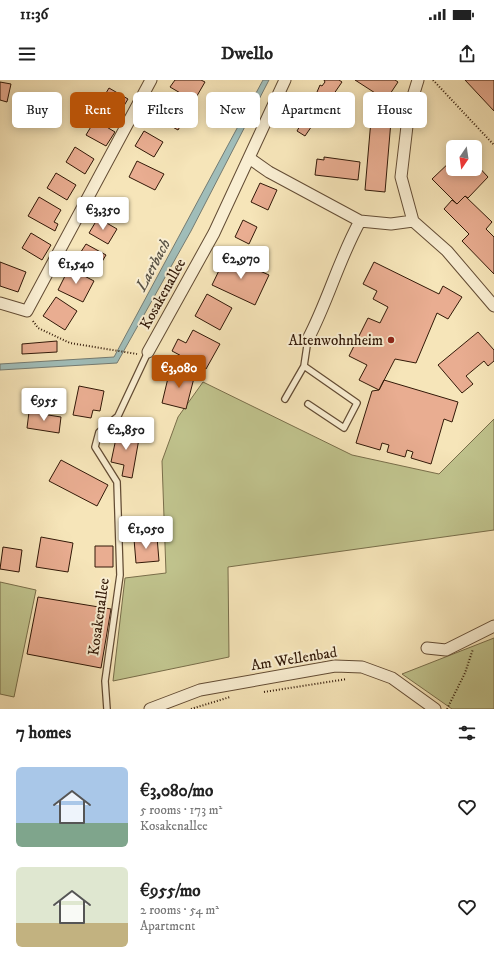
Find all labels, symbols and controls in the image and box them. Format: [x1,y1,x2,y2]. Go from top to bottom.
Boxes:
text: 11:36 [20,5,48,24]
icon: menu [16,43,38,65]
text: Dwello [221,43,273,65]
icon: share [456,43,478,65]
chip: Buy [12,92,62,128]
chip: Rent [70,92,125,128]
chip: Filters [133,92,198,128]
chip: New [206,92,260,128]
chip: Apartment [268,92,355,128]
chip: House [363,92,427,128]
north arrow [446,140,482,176]
map controls [446,140,482,176]
pin: €3,350 [70,197,136,231]
text: €3,350 [86,202,120,218]
water label: Laerbach [131,236,175,295]
pin: €2,970 [208,246,274,280]
pin: €1,540 [43,251,109,285]
text: €2,970 [222,251,260,267]
street label: Kosakenallee [136,255,190,333]
text: €1,540 [58,256,94,272]
place label: Altenwohnheim [289,331,383,350]
marker: Altenwohnheim [386,335,396,345]
pin: €3,080 [146,355,212,389]
text: €3,080 [161,360,197,376]
pin: €955 [20,388,68,422]
text: €955 [30,393,58,409]
pin: €2,850 [93,417,159,451]
text: €2,850 [107,422,145,438]
pin: €1,050 [113,516,179,550]
text: €1,050 [128,521,164,537]
street label: Kosakenallee [84,577,114,657]
street label: Am Wellenbad [249,643,339,675]
text: 7 homes [16,722,71,744]
icon: filters [456,722,478,744]
text: €3,080/mo [140,780,213,802]
icon: home [48,783,96,831]
icon: heart [456,796,478,818]
text: 5 rooms · 173 m² [140,802,222,818]
text: Kosakenallee [140,818,208,834]
text: €955/mo [140,880,201,902]
icon: home [48,883,96,931]
icon: heart [456,896,478,918]
text: 2 rooms · 54 m² [140,902,219,918]
text: Apartment [140,918,195,934]

